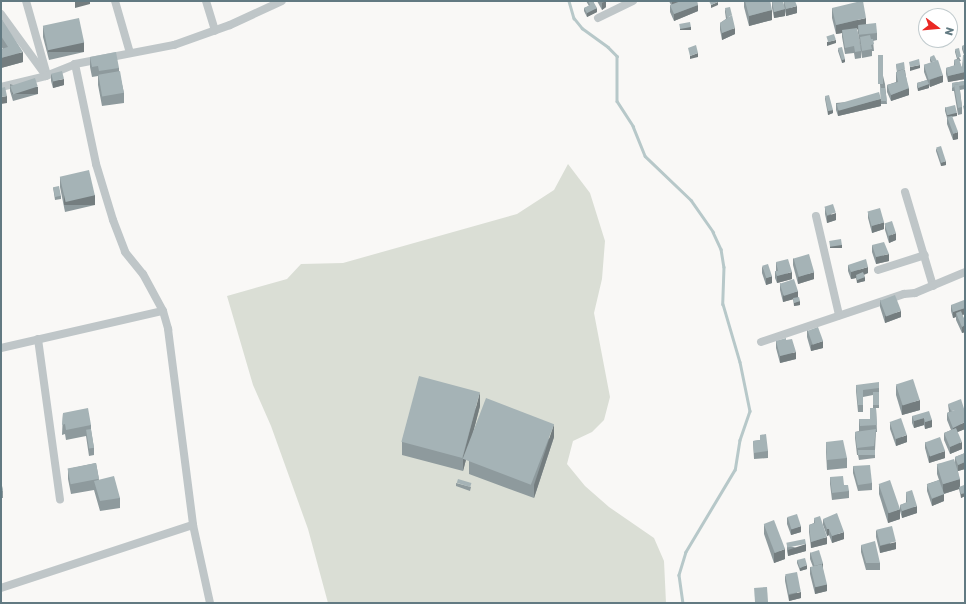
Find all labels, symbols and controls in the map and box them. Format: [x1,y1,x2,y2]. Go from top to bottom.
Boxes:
north arrow [918,8,958,48]
text: N [942,26,956,37]

